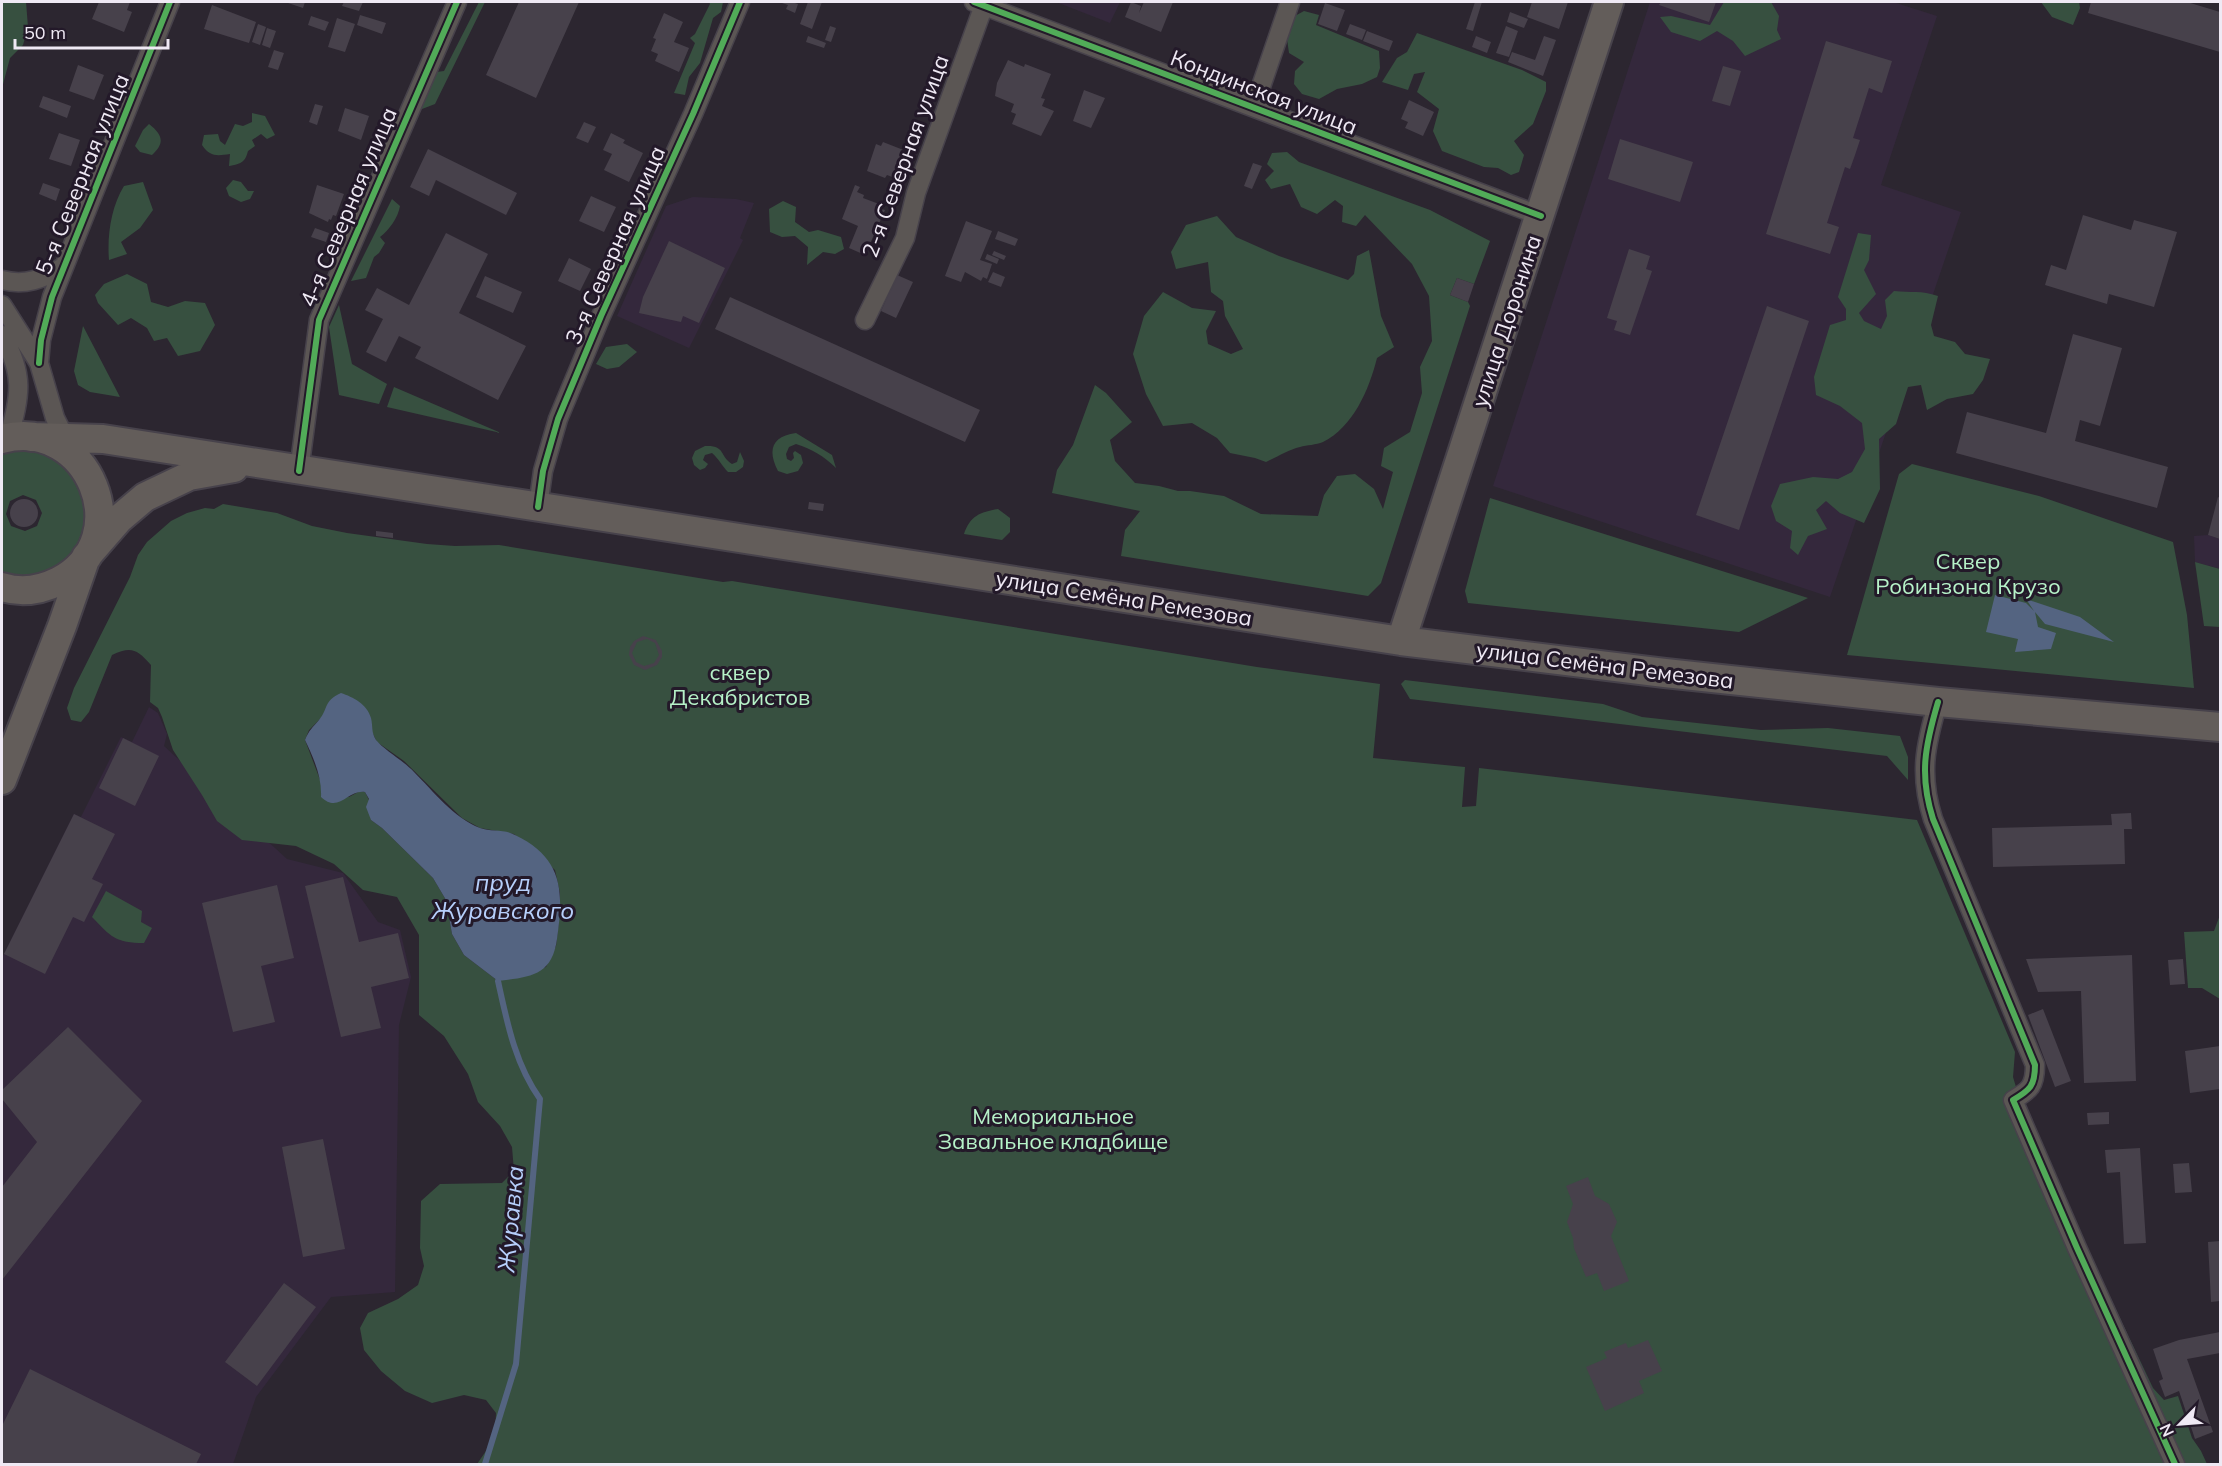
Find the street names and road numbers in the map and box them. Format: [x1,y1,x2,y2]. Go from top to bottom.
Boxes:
street label: Кондинская улица [1166,43,1362,141]
street label: 2-я Северная улица [855,51,955,261]
street label: 5-я Северная улица [29,70,135,278]
street label: 4-я Северная улица [293,103,403,311]
street label: 3-я Северная улица [559,142,671,348]
street label: улица Доронина [1465,231,1547,411]
street label: улица Семёна Ремезова [994,564,1254,632]
street label: улица Семёна Ремезова [1475,635,1735,695]

